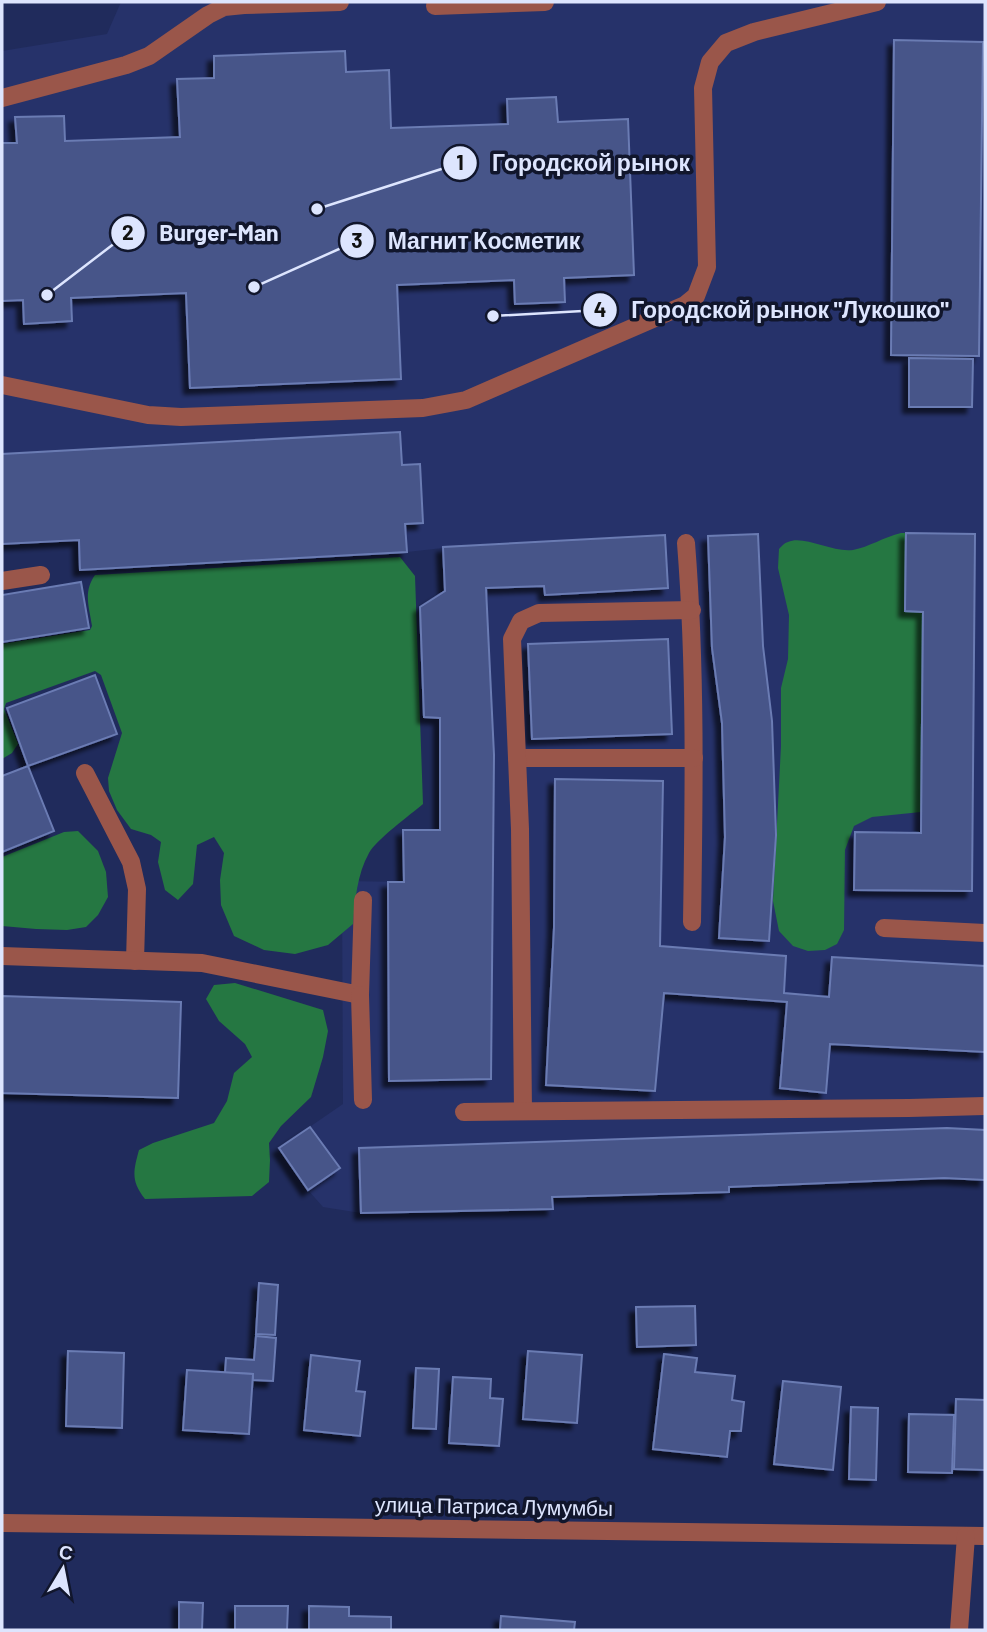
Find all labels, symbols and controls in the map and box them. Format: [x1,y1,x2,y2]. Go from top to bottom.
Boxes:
callout: Городской рынок [443,141,704,185]
text: Городской рынок [492,148,690,176]
text: 1 [456,149,464,174]
callout: Burger-Man [110,211,292,255]
text: Burger-Man [159,218,279,246]
text: 2 [122,219,134,244]
callout: Магнит Косметик [339,219,595,263]
text: Магнит Косметик [388,226,581,254]
text: 3 [351,227,363,252]
callout: Городской рынок "Лукошко" [582,288,963,332]
text: Городской рынок "Лукошко" [631,295,949,323]
text: 4 [594,296,606,321]
street label: улица Патриса Лумумбы [375,1491,613,1520]
north arrow [28,1534,98,1604]
text: С [57,1539,75,1564]

